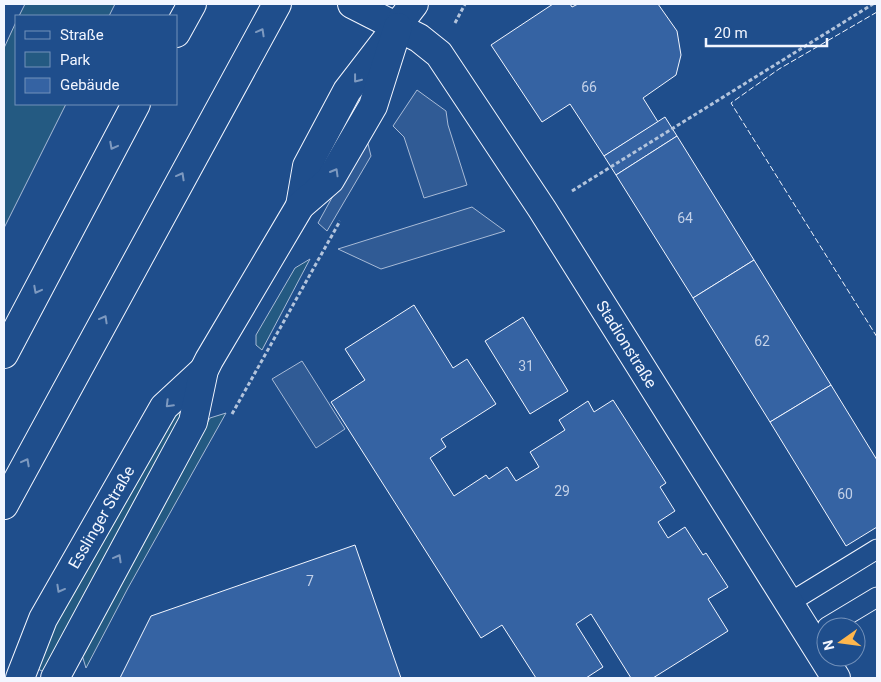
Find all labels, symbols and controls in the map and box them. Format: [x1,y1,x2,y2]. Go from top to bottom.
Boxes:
legend [15,15,178,105]
scale bar [706,15,827,47]
text: 20 m [714,24,748,42]
text: Straße [60,26,104,44]
one-way arrow [255,28,265,37]
text: Park [60,51,91,69]
one-way arrow [355,73,363,82]
text: Gebäude [60,76,119,94]
house number: 66 [581,79,597,95]
one-way arrow [109,141,119,150]
one-way arrow [328,168,338,177]
one-way arrow [175,173,185,182]
house number: 64 [677,210,693,226]
one-way arrow [33,285,43,294]
street label: Stadionstraße [592,297,661,392]
one-way arrow [98,315,108,324]
house number: 62 [754,333,770,349]
house number: 31 [518,358,534,374]
one-way arrow [165,398,174,407]
one-way arrow [20,458,30,467]
street label: Esslinger Straße [64,462,139,572]
house number: 29 [554,483,570,499]
house number: 60 [837,486,853,502]
one-way arrow [112,554,122,563]
house number: 7 [306,573,314,589]
one-way arrow [56,583,66,592]
north arrow [816,617,866,667]
text: N [819,638,837,652]

